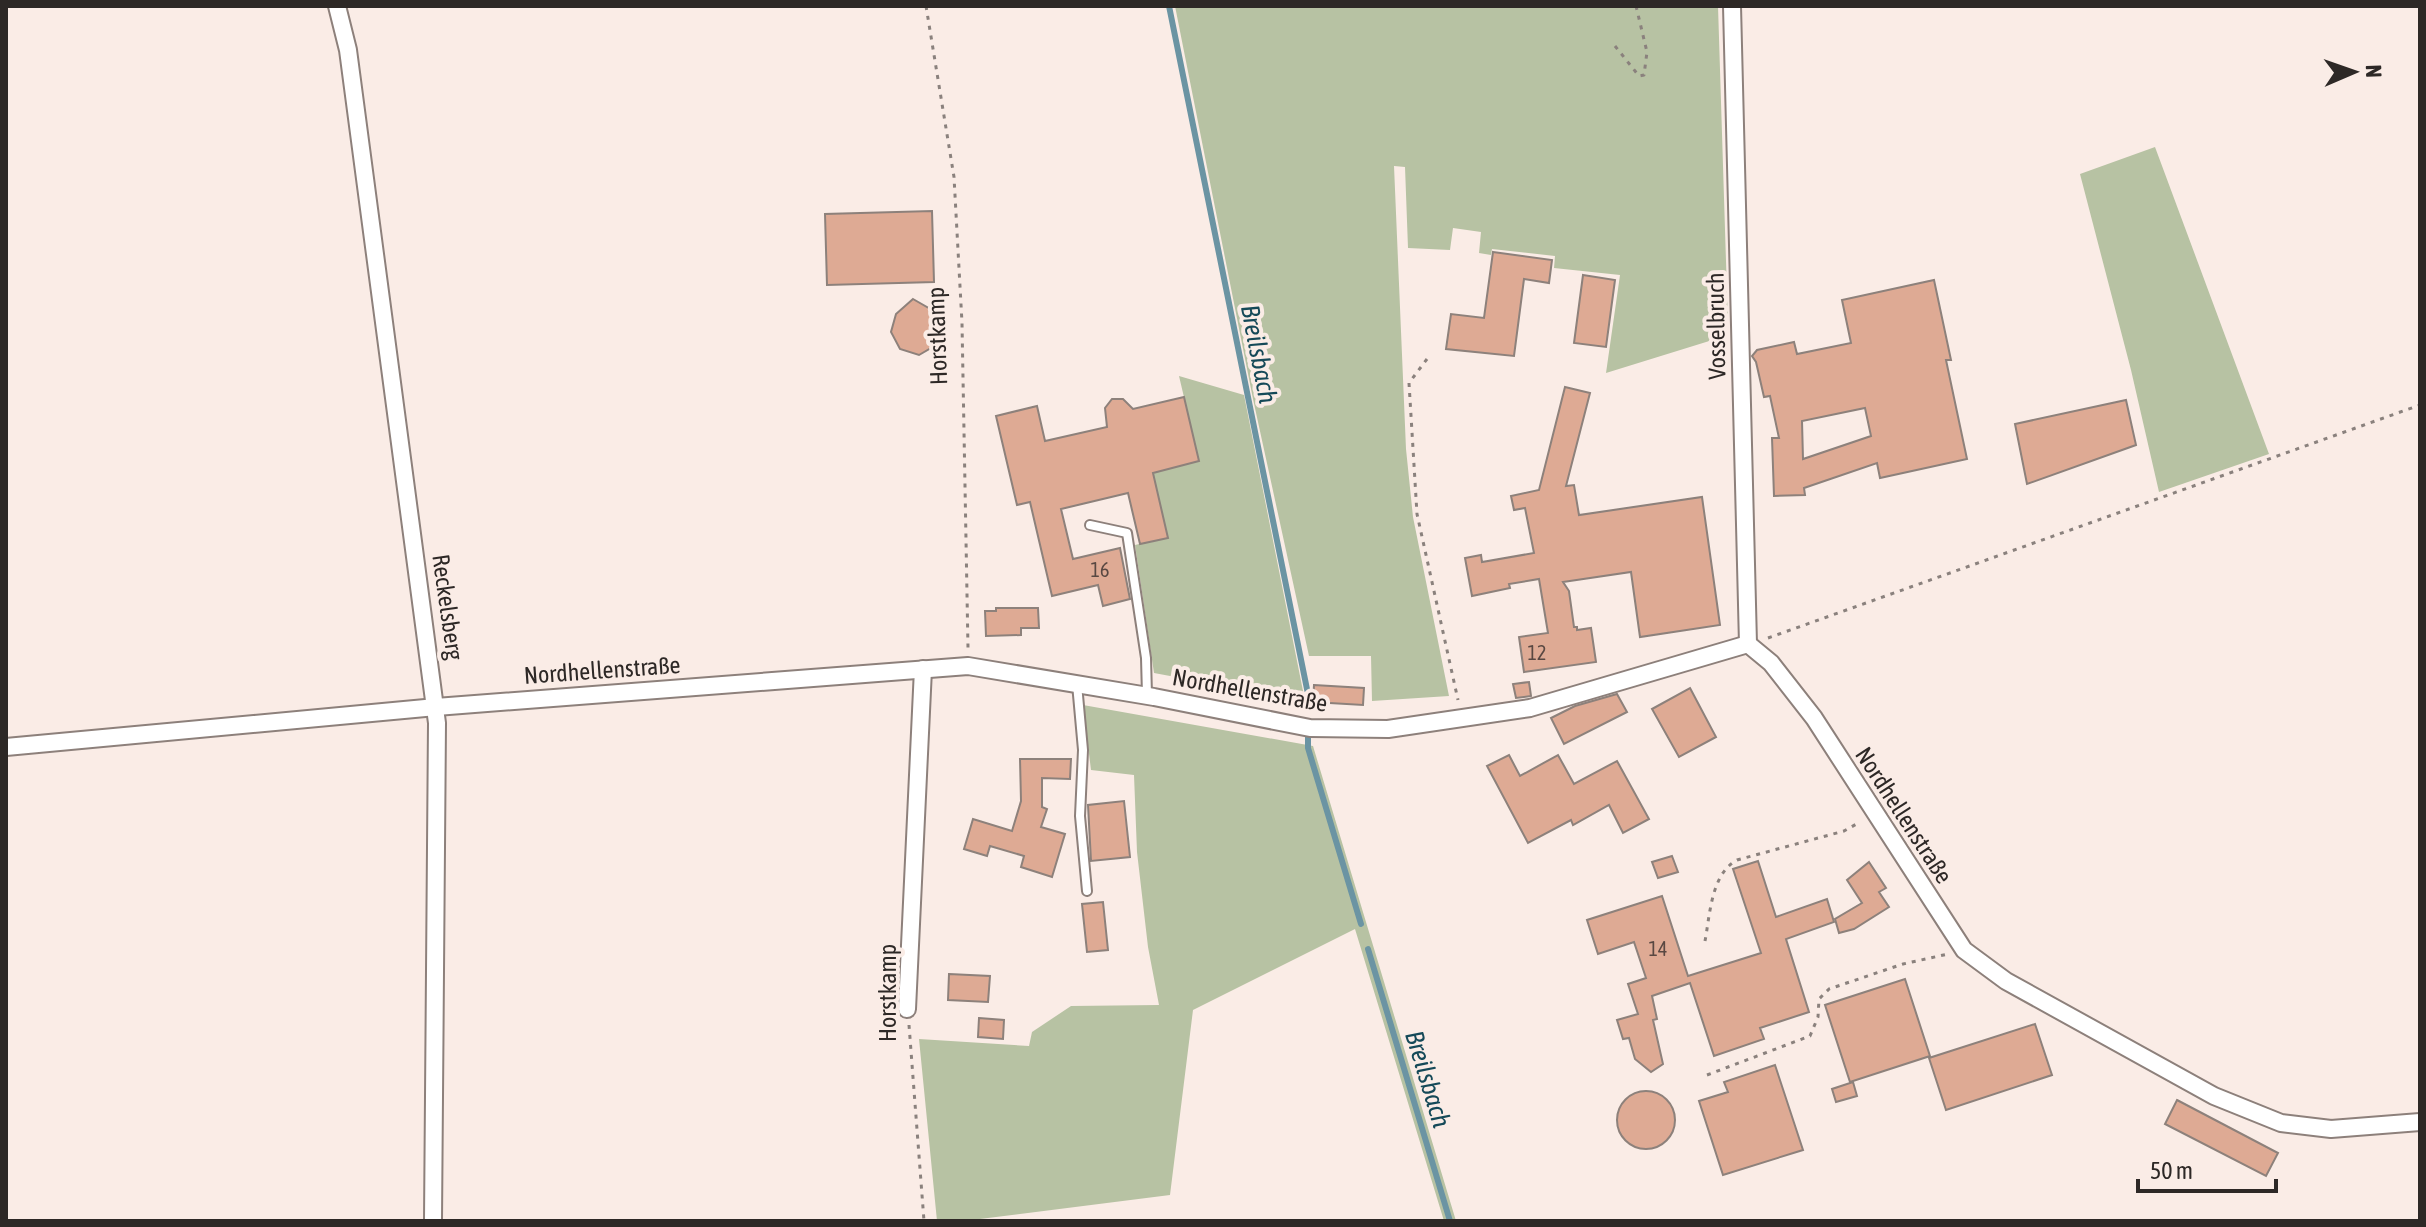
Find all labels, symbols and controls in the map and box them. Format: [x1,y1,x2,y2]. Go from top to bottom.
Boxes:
north arrow [2314,32,2394,112]
text: N [2361,64,2387,78]
street label: Vosselbruch [1702,272,1730,380]
street label: Horstkamp [922,287,952,385]
water label: Breilsbach [1235,302,1283,406]
street label: Reckelsberg [427,552,469,662]
house number: 16 [1091,558,1109,581]
house number: 12 [1528,641,1546,664]
street label: Nordhellenstraße [523,651,681,689]
street label: Nordhellenstraße [1170,663,1330,717]
street label: Nordhellenstraße [1850,742,1958,888]
house number: 14 [1649,937,1667,960]
street label: Horstkamp [874,944,901,1042]
water label: Breilsbach [1399,1027,1457,1131]
scale bar [2138,1143,2276,1193]
text: 50 m [2150,1157,2193,1184]

